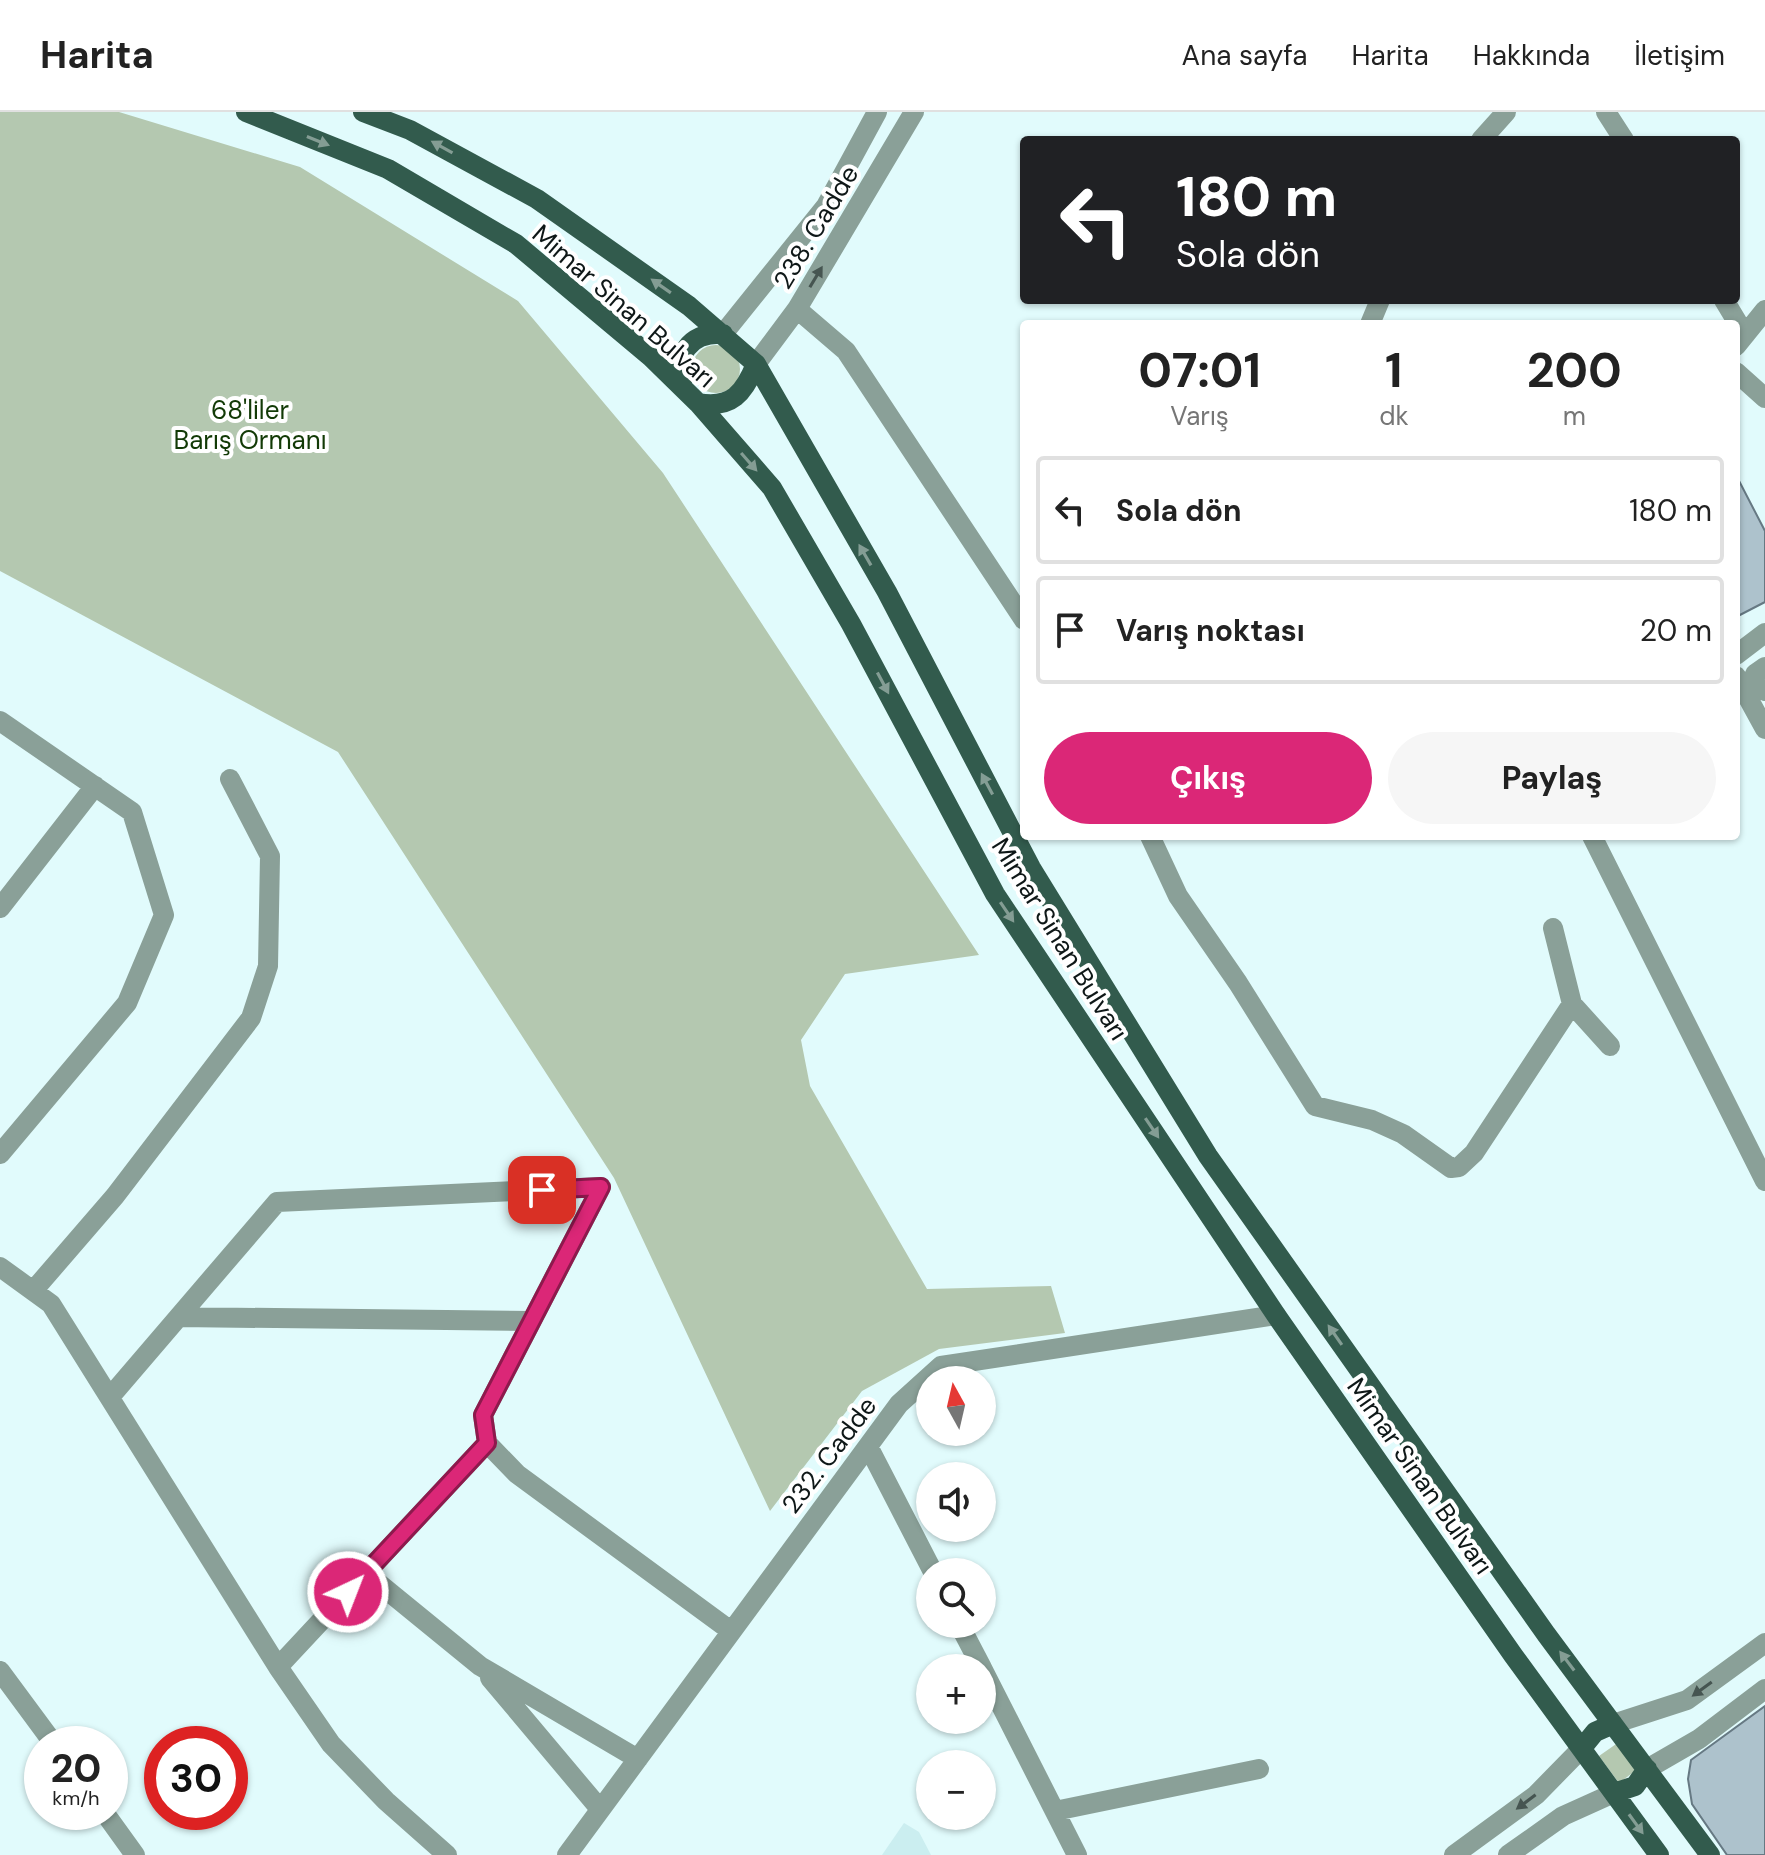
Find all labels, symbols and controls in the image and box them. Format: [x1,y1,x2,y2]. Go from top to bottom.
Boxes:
text: Harita [40,30,154,80]
text: Ana sayfa [1182,37,1308,74]
text: Harita [1352,37,1429,74]
text: Hakkında [1473,37,1590,74]
text: İletişim [1634,37,1725,74]
one-way arrow [306,134,330,147]
one-way arrow [431,141,453,155]
street label: 238. Cadde [766,159,866,295]
text: 180 m [1176,160,1337,233]
icon: left [1044,168,1148,272]
street label: Mimar Sinan Bulvarı [525,217,723,395]
text: Sola dön [1176,231,1320,278]
one-way arrow [809,266,823,288]
one-way arrow [651,279,672,294]
text: 07:01 [1138,339,1261,402]
text: 1 [1385,339,1403,402]
text: 200 [1527,339,1622,402]
park label: 68'liler Barış Ormanı [174,393,326,457]
text: Varış [1170,399,1229,433]
text: dk [1379,399,1409,433]
text: m [1563,399,1586,433]
one-way arrow [740,451,757,471]
icon: left [1048,488,1092,532]
text: Sola dön [1116,491,1242,530]
text: 180 m [1629,491,1712,530]
one-way arrow [858,544,872,566]
icon: arrive [1048,608,1092,652]
text: Varış noktası [1116,611,1305,650]
text: 20 m [1640,611,1712,650]
one-way arrow [877,672,890,695]
button: Çıkış [1044,732,1372,824]
button: Paylaş [1388,732,1716,824]
one-way arrow [981,773,994,796]
street label: Mimar Sinan Bulvarı [984,831,1136,1047]
one-way arrow [1000,901,1014,923]
one-way arrow [1144,1118,1159,1139]
pin [508,1156,576,1224]
icon: arrive [520,1168,564,1212]
one-way arrow [1328,1325,1343,1346]
north arrow [916,1366,996,1446]
map controls [916,1366,996,1830]
street label: Mimar Sinan Bulvarı [1339,1371,1501,1581]
street label: 232. Cadde [774,1390,884,1520]
button: sound [916,1462,996,1542]
position arrow [306,1550,390,1634]
button: search [916,1558,996,1638]
one-way arrow [1559,1651,1575,1671]
button: + [916,1654,996,1734]
one-way arrow [1692,1680,1712,1696]
speed limit sign: 30 [144,1726,248,1830]
text: 20 [50,1742,102,1794]
button: − [916,1750,996,1830]
text: km/h [52,1785,100,1811]
one-way arrow [1516,1794,1536,1810]
one-way arrow [1628,1814,1644,1834]

